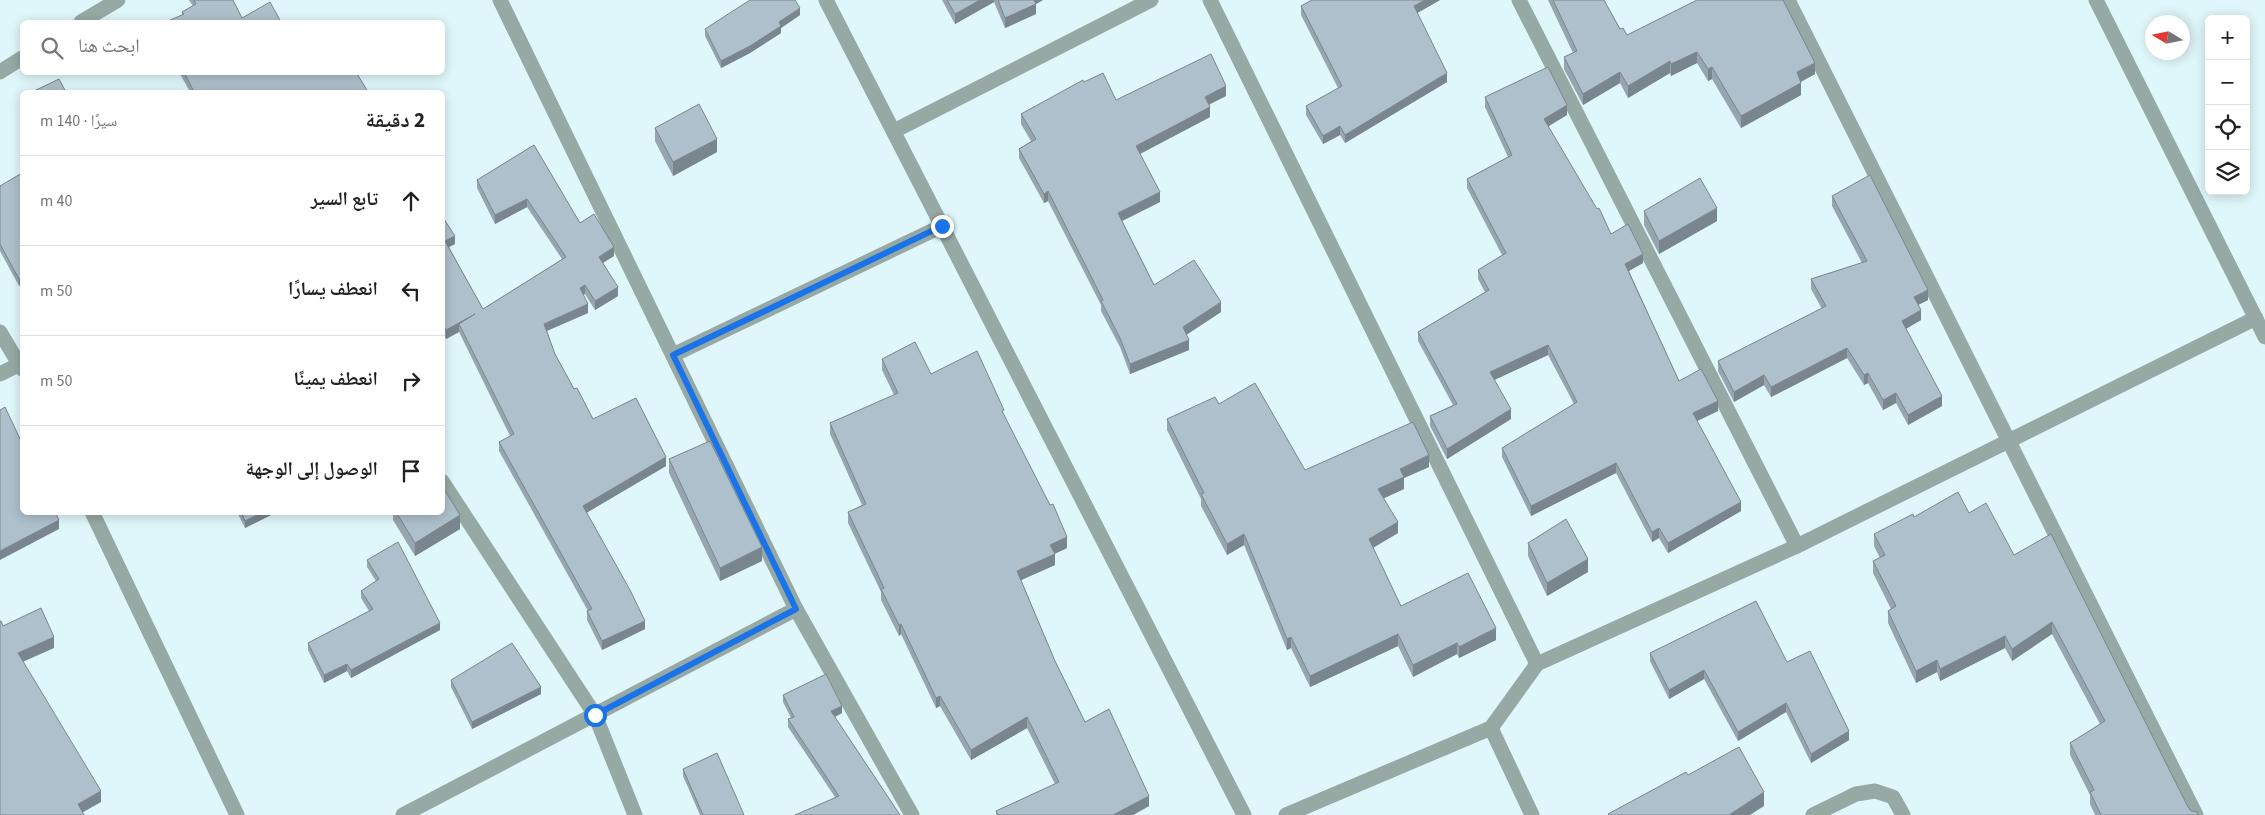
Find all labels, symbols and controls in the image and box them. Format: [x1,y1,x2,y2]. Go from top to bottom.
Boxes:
north arrow [2145,15,2190,60]
map controls [2205,15,2250,195]
button: + [2205,15,2250,60]
search box [20,20,445,75]
text: ابحث هنا [78,33,140,60]
icon: search [38,34,66,62]
button: − [2205,60,2250,105]
text: 2 دقيقة [366,105,425,135]
button: locate [2205,105,2250,150]
text: سيرًا · 140 m [40,110,117,132]
button: layers [2205,150,2250,195]
text: تابع السير [311,186,378,213]
icon: ahead [397,187,425,215]
text: 40 m [40,190,72,212]
route end [931,215,954,238]
text: انعطف يسارًا [288,276,378,303]
icon: left [397,277,425,305]
text: 50 m [40,280,72,302]
text: انعطف يمينًا [294,366,378,393]
icon: right [397,367,425,395]
text: 50 m [40,370,72,392]
text: الوصول إلى الوجهة [245,456,378,483]
icon: arrive [397,457,425,485]
route start [584,704,607,727]

